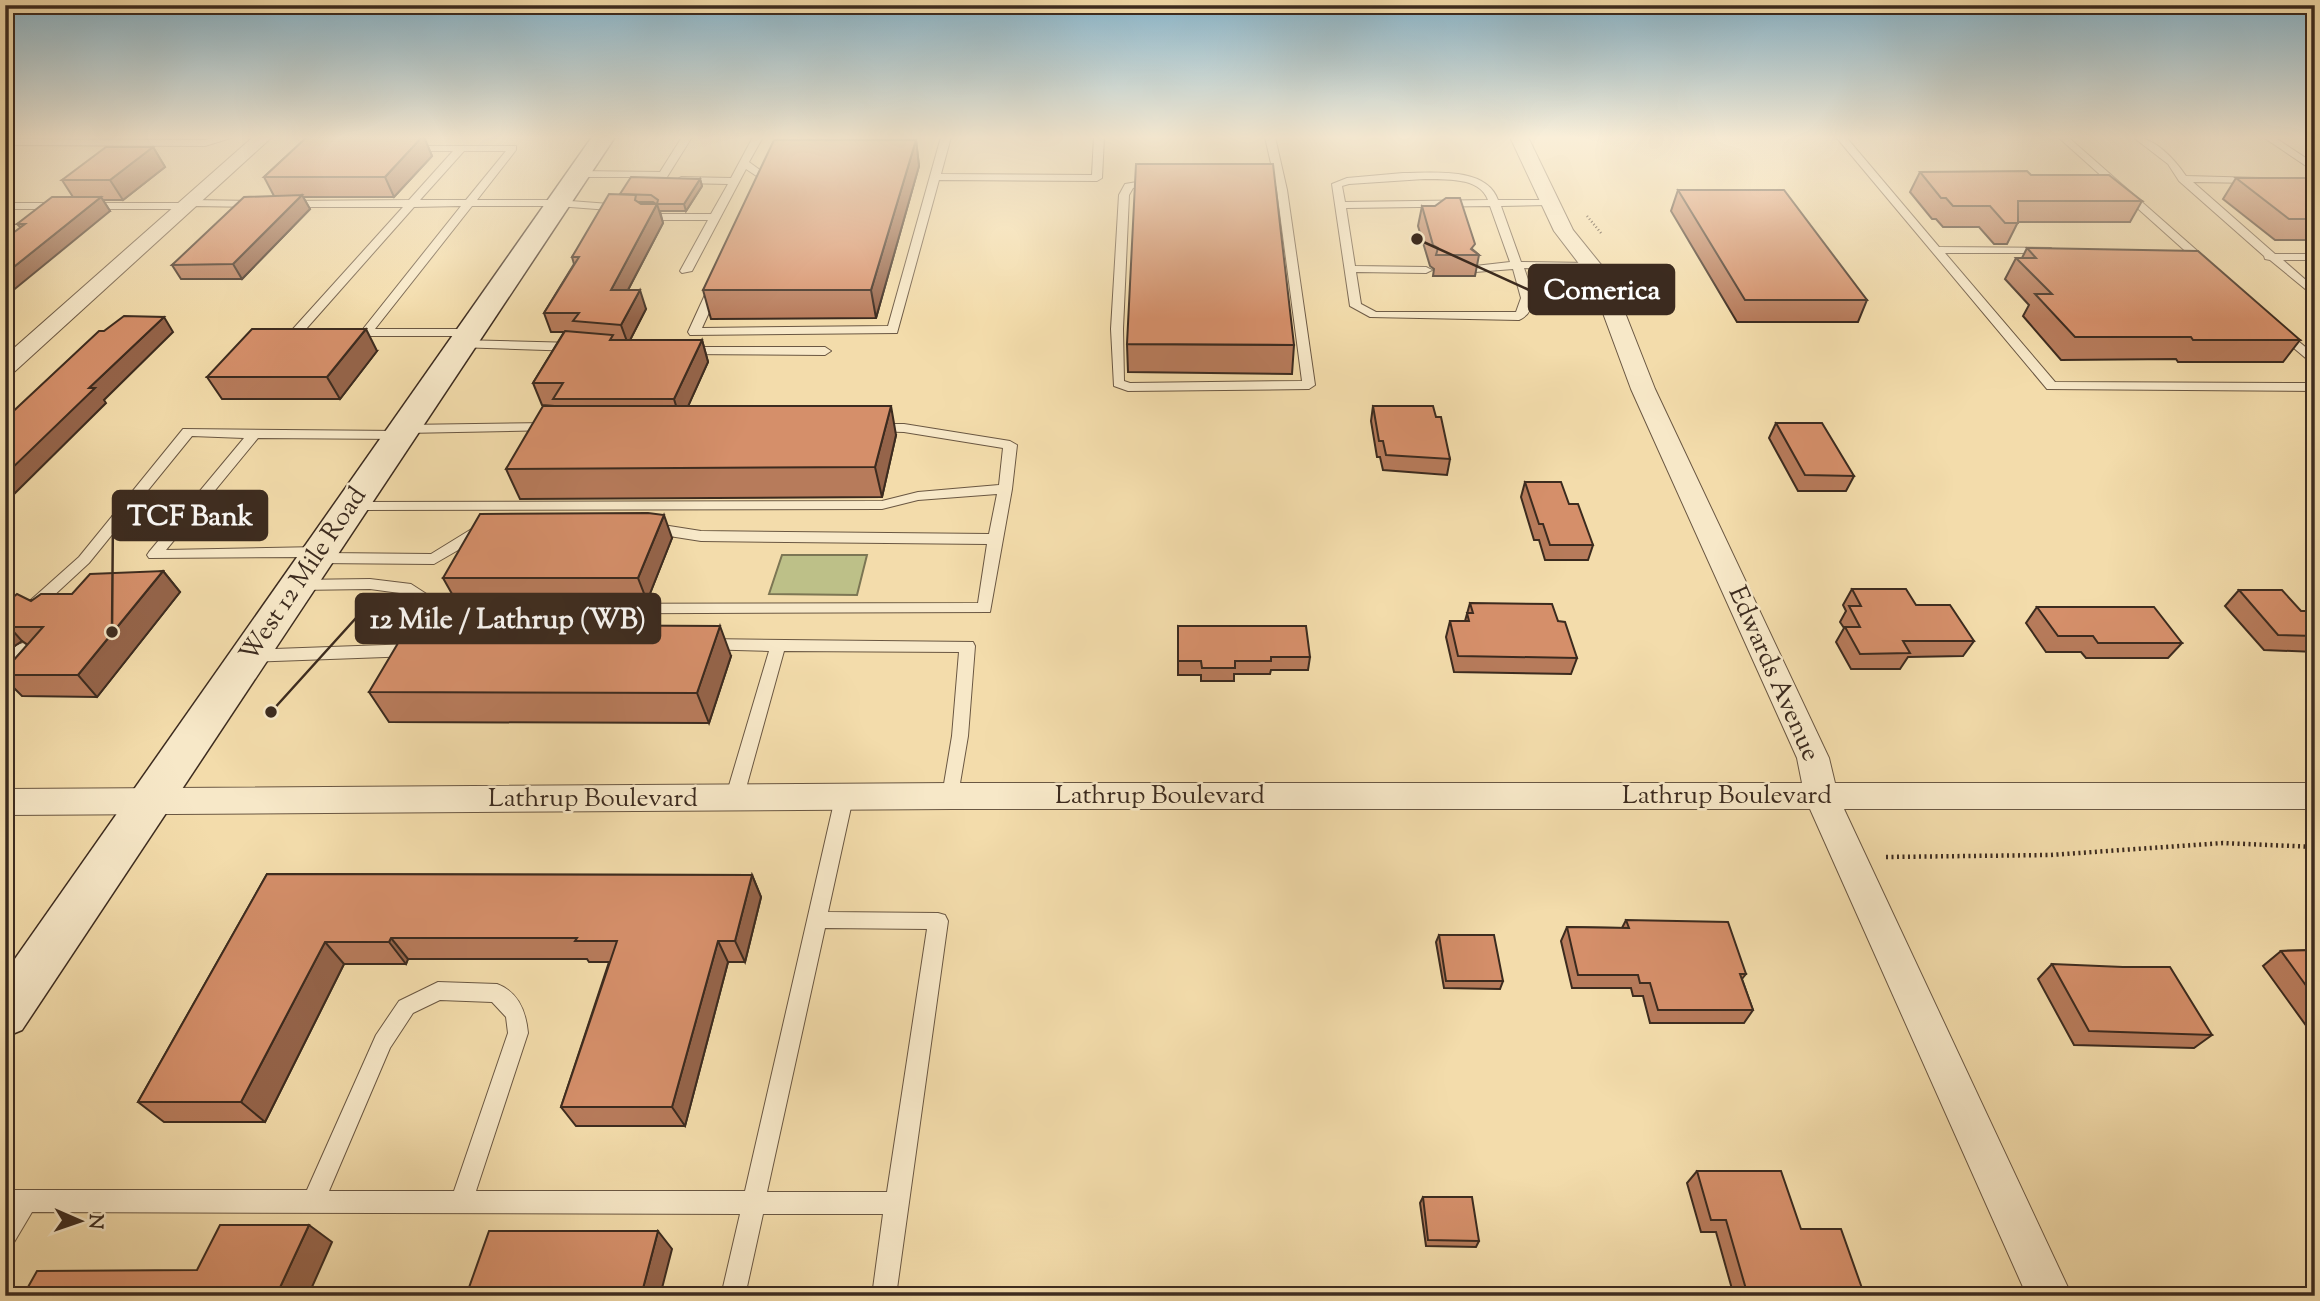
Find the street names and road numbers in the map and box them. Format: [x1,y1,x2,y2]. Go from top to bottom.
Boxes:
street label: West 12 Mile Road [232,480,377,670]
street label: Edwards Avenue [1718,580,1828,768]
street label: Lathrup Boulevard [1055,778,1265,815]
street label: Lathrup Boulevard [1622,778,1832,815]
street label: Lathrup Boulevard [488,781,698,818]

